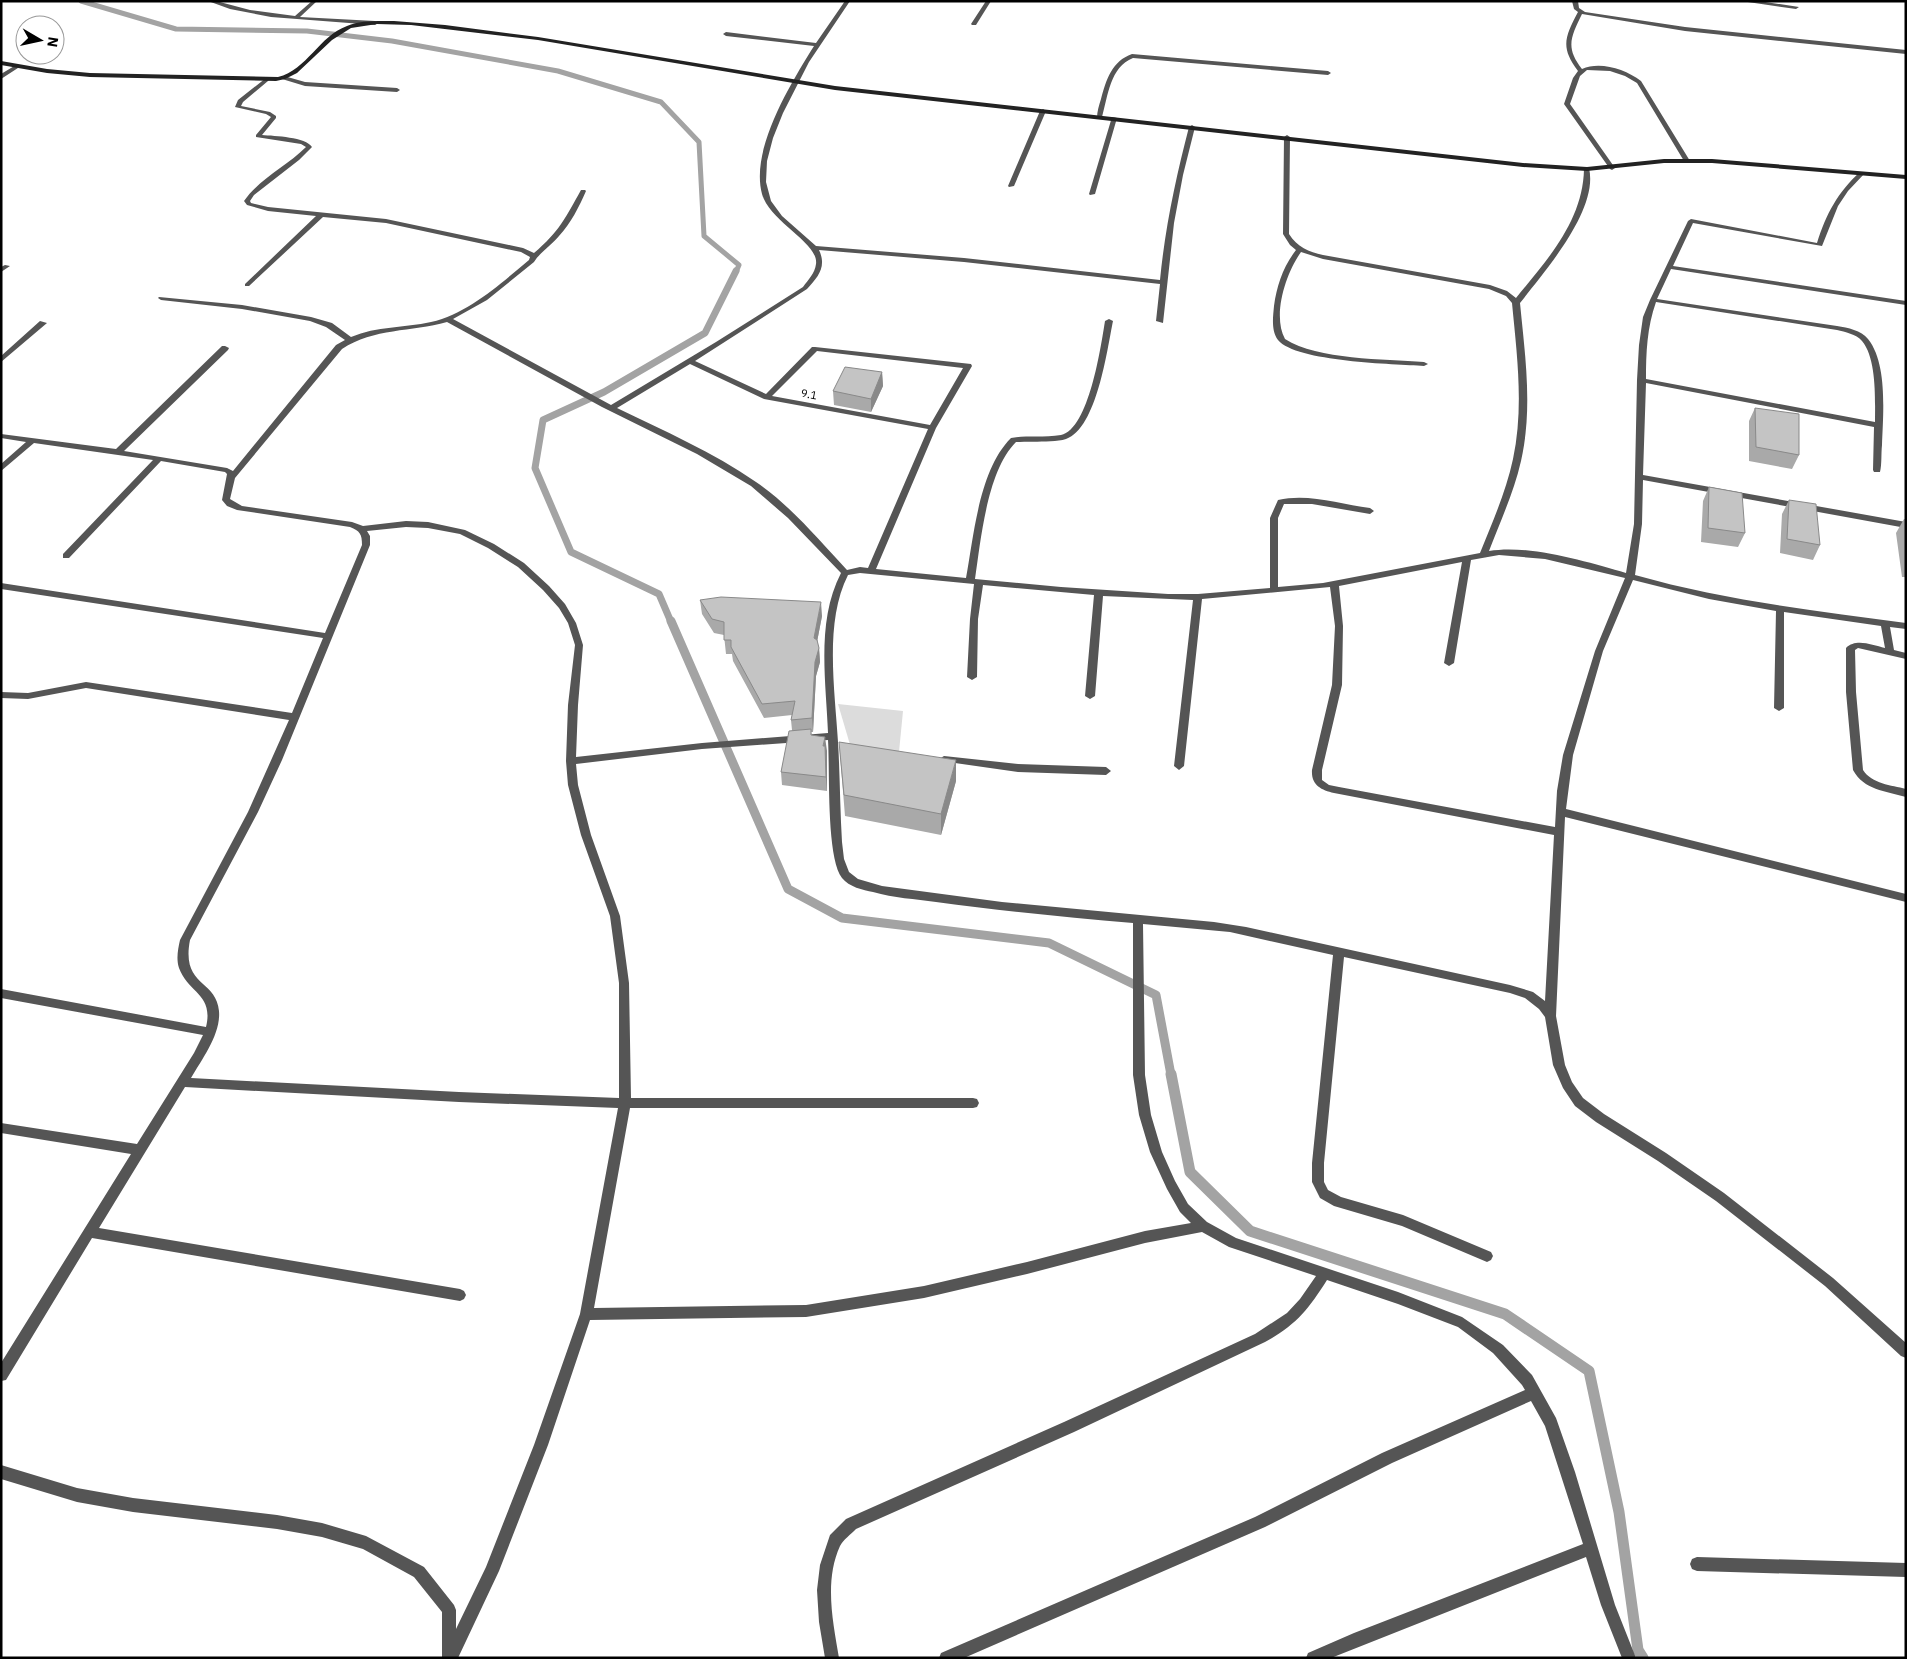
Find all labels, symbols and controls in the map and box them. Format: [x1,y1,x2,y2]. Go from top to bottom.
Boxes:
north arrow [15,15,65,65]
text: N [43,36,63,48]
street label: 9.1 [800,386,819,402]

